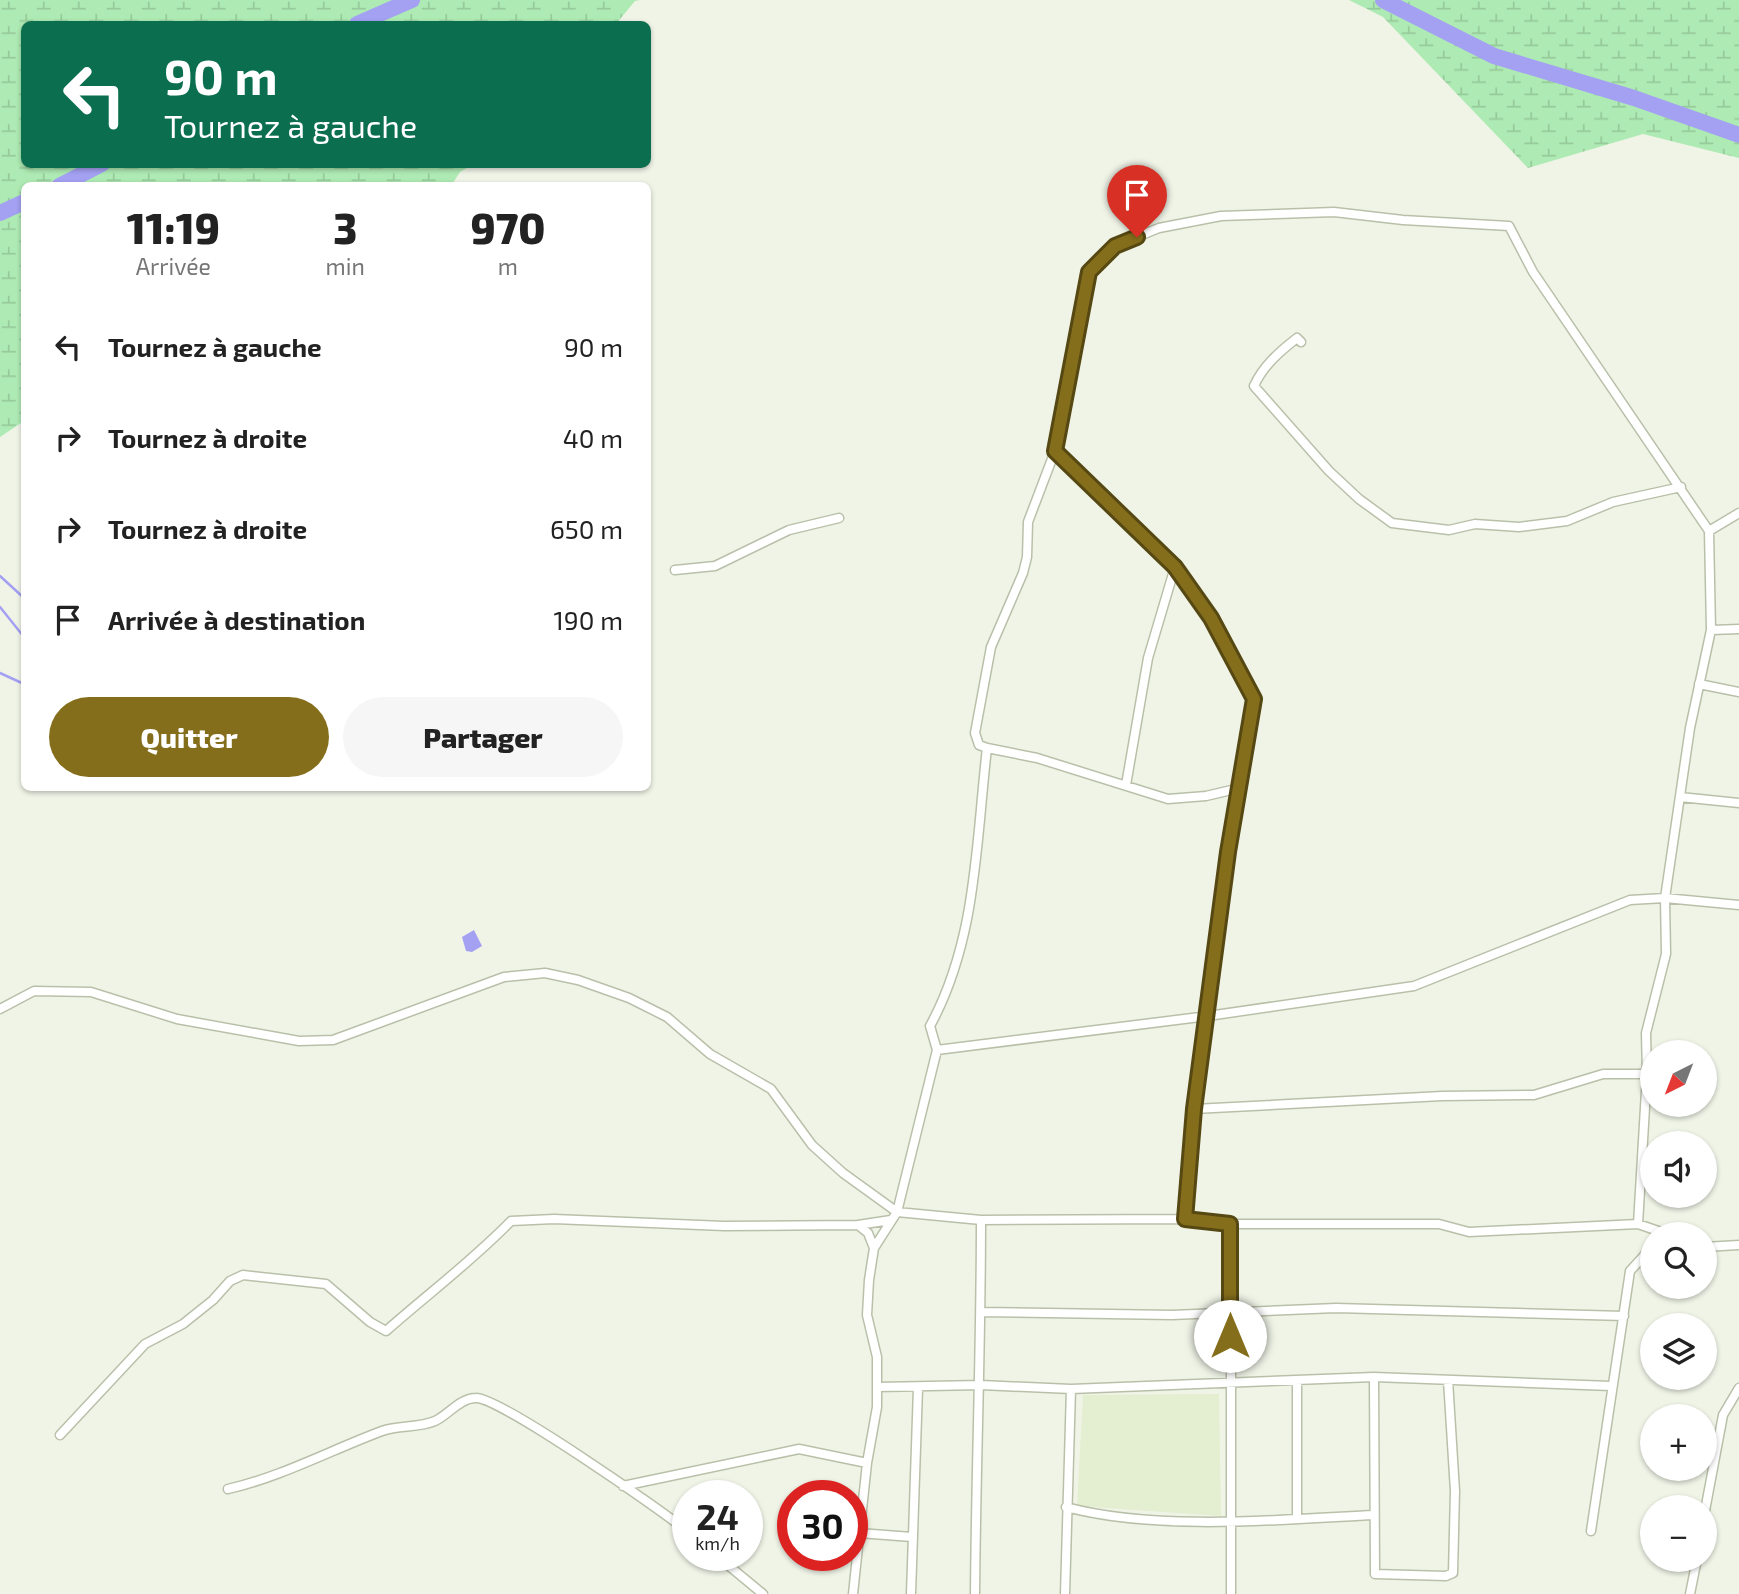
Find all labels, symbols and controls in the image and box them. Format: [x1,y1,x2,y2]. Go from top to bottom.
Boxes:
text: 90 m [164,46,278,105]
icon: left [49,49,140,140]
text: Tournez à gauche [164,106,417,144]
pin [1107,165,1167,237]
icon: arrive [1118,176,1156,214]
text: 11:19 [127,202,220,252]
text: 3 [333,202,357,252]
text: 970 [470,202,545,252]
text: Arrivée [136,252,211,280]
text: min [326,252,365,280]
text: m [498,252,518,280]
icon: left [49,328,87,366]
text: Tournez à gauche [108,331,322,362]
text: 90 m [564,331,623,362]
icon: right [49,419,87,457]
text: Tournez à droite [108,422,307,453]
text: 40 m [563,422,623,453]
icon: right [49,510,87,548]
text: Tournez à droite [108,513,307,544]
text: 650 m [550,513,623,544]
icon: arrive [49,601,87,639]
text: Arrivée à destination [108,604,365,635]
text: 190 m [554,604,623,635]
button: Quitter [49,697,329,777]
button: Partager [343,697,623,777]
north arrow [1640,1040,1717,1116]
map controls [1640,1040,1717,1572]
button: sound [1640,1131,1717,1208]
button: search [1640,1222,1717,1299]
position arrow [1193,1299,1267,1373]
button: layers [1640,1313,1717,1390]
button: + [1640,1404,1717,1481]
speed limit sign: 30 [777,1480,868,1571]
text: 24 [696,1495,739,1537]
button: − [1640,1495,1717,1572]
text: km/h [695,1532,740,1554]

